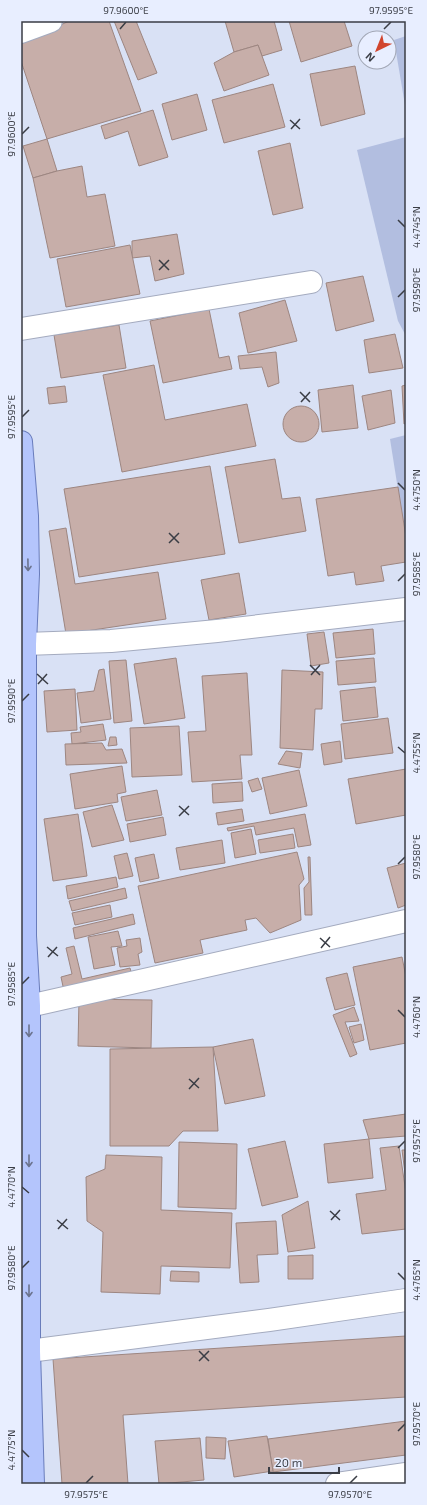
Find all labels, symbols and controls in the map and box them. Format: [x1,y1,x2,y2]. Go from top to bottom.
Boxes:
text: 97.9600°E [103,4,149,16]
text: 97.9595°E [369,4,413,16]
north arrow [357,30,397,70]
text: N [362,50,377,65]
text: 97.9600°E [5,111,17,157]
text: 4.4745°N [410,206,422,248]
text: 97.9590°E [410,267,422,312]
text: 97.9595°E [5,395,17,439]
text: 4.4750°N [410,469,422,511]
text: 97.9585°E [410,551,422,596]
one-way arrow [24,558,32,571]
text: 97.9590°E [5,678,17,723]
text: 4.4755°N [410,732,422,774]
text: 97.9580°E [410,834,422,880]
text: 97.9585°E [5,961,17,1006]
text: 4.4760°N [410,996,422,1038]
one-way arrow [25,1024,33,1037]
text: 97.9575°E [410,1119,422,1163]
one-way arrow [25,1154,33,1167]
text: 4.4770°N [5,1166,17,1208]
text: 97.9580°E [5,1245,17,1291]
text: 4.4765°N [410,1259,422,1301]
one-way arrow [25,1284,33,1297]
text: 97.9570°E [410,1402,422,1446]
text: 4.4775°N [5,1430,17,1470]
scale bar [269,1449,339,1475]
text: 20 m [275,1455,302,1469]
text: 97.9575°E [64,1488,108,1500]
text: 97.9570°E [328,1488,372,1500]

